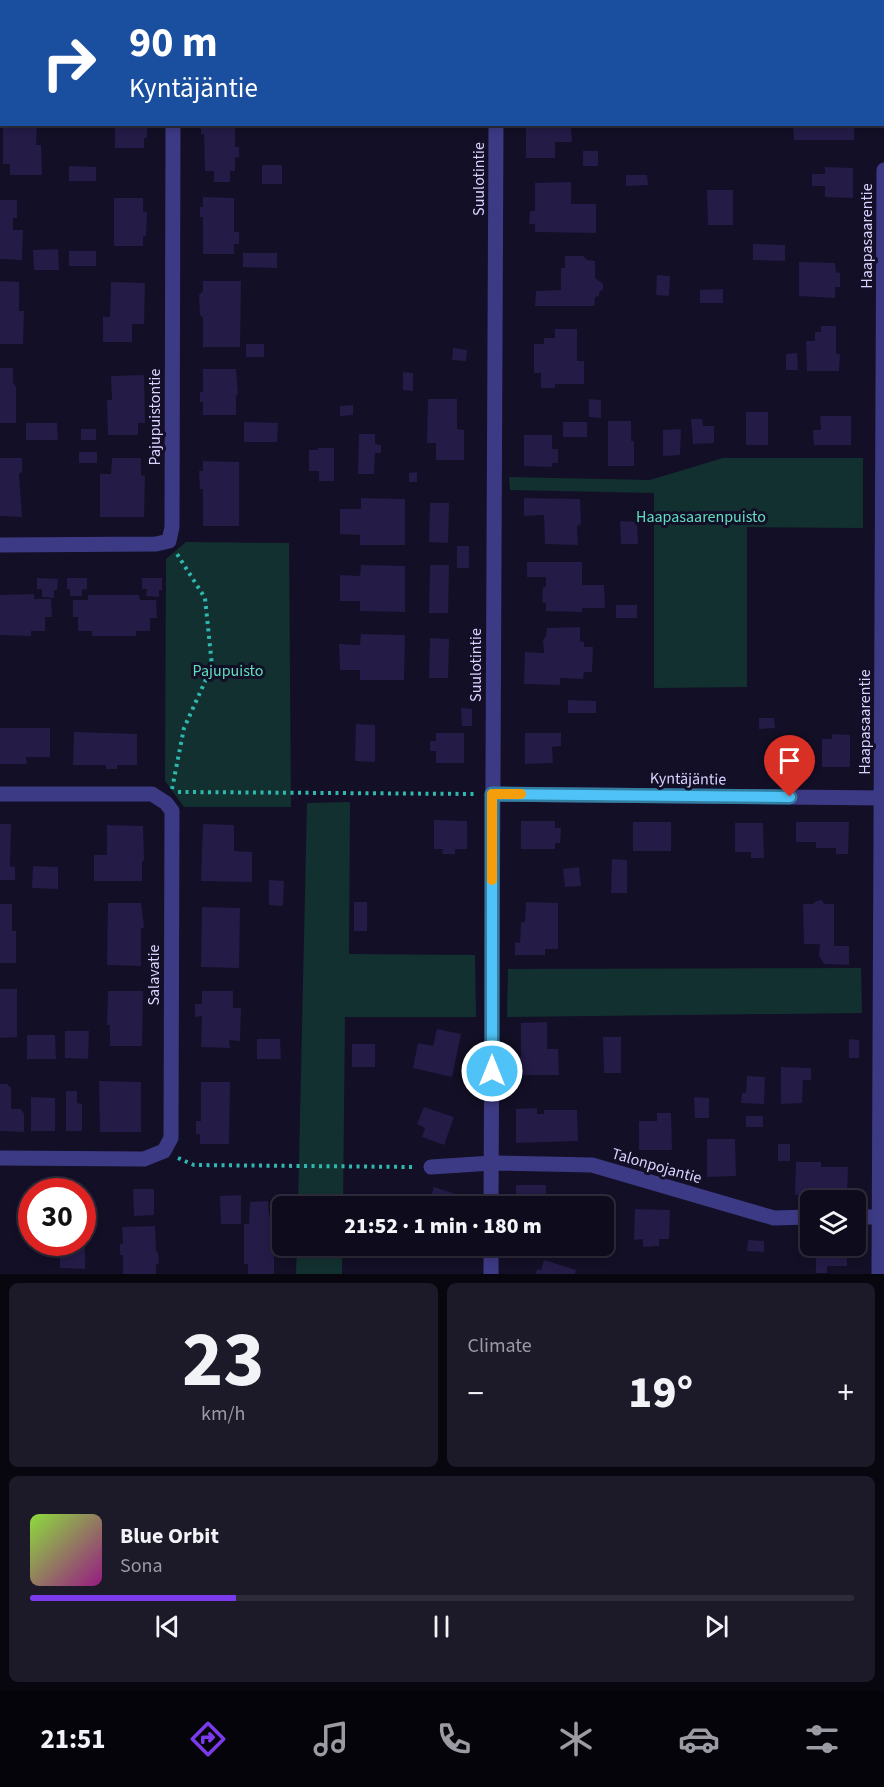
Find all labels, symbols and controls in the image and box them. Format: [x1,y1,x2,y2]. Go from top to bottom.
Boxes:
text: 90 m [129,13,218,73]
icon: right [30,24,108,102]
text: Kyntäjäntie [129,69,258,108]
street label: Suulotintie [468,142,490,216]
street label: Haapasaarentie [856,183,878,289]
street label: Pajupuistontie [144,368,166,465]
park label: Haapasaarenpuisto [636,506,766,528]
street label: Suulotintie [465,628,487,702]
park label: Pajupuisto [193,660,263,682]
street label: Haapasaarentie [854,669,876,775]
pin [764,735,815,797]
icon: arrive [773,744,806,777]
street label: Kyntäjäntie [650,767,726,791]
street label: Salavatie [143,944,165,1006]
position arrow [460,1039,524,1103]
street label: Talonpojantie [609,1143,704,1189]
speed limit sign: 30 [18,1178,96,1256]
map controls [800,1190,866,1256]
button: layers [800,1190,866,1256]
text: 21:52 · 1 min · 180 m [344,1210,542,1242]
text: 23 [182,1305,264,1416]
text: Climate [468,1332,532,1360]
text: 19° [628,1361,693,1425]
text: − [468,1370,484,1417]
text: + [838,1370,854,1417]
text: km/h [201,1400,245,1428]
text: Blue Orbit [120,1520,219,1552]
text: Sona [120,1552,163,1580]
icon: previous [151,1610,184,1643]
icon: pause [425,1610,458,1643]
icon: next [700,1610,733,1643]
icon: directions [187,1718,229,1760]
icon: music [310,1718,352,1760]
icon: phone [433,1718,475,1760]
icon: climate [555,1718,597,1760]
icon: car [678,1718,720,1760]
icon: filters [801,1718,843,1760]
text: 21:51 [40,1720,106,1759]

